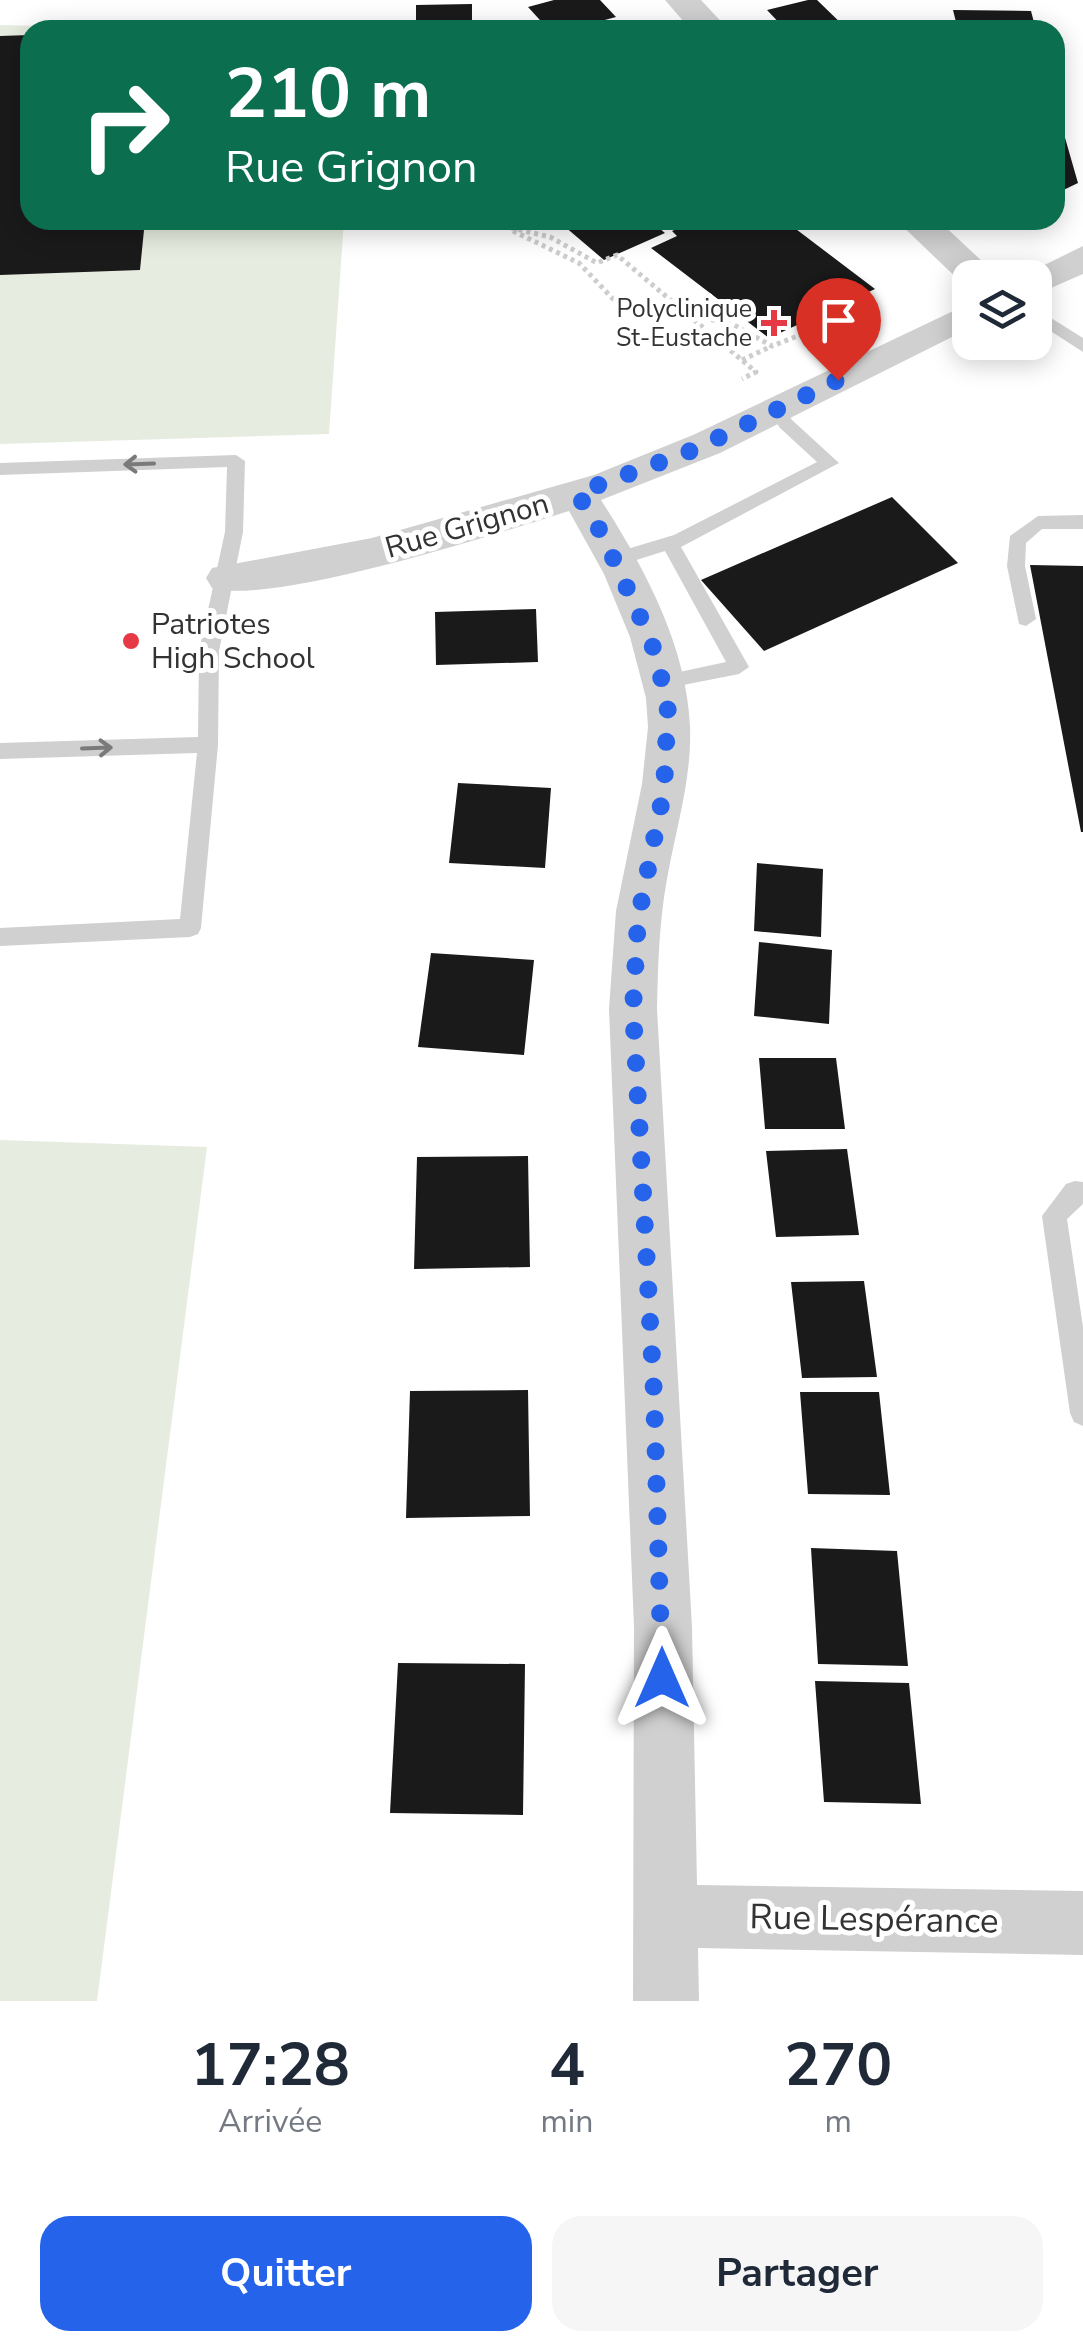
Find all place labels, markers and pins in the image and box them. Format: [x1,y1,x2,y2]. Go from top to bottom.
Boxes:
pin [796,278,881,381]
place label: Polyclinique St-Eustache [616,292,752,355]
marker: Polyclinique St-Eustache [761,310,787,336]
place label: Patriotes High School [151,604,315,679]
marker: Patriotes High School [120,630,142,652]

